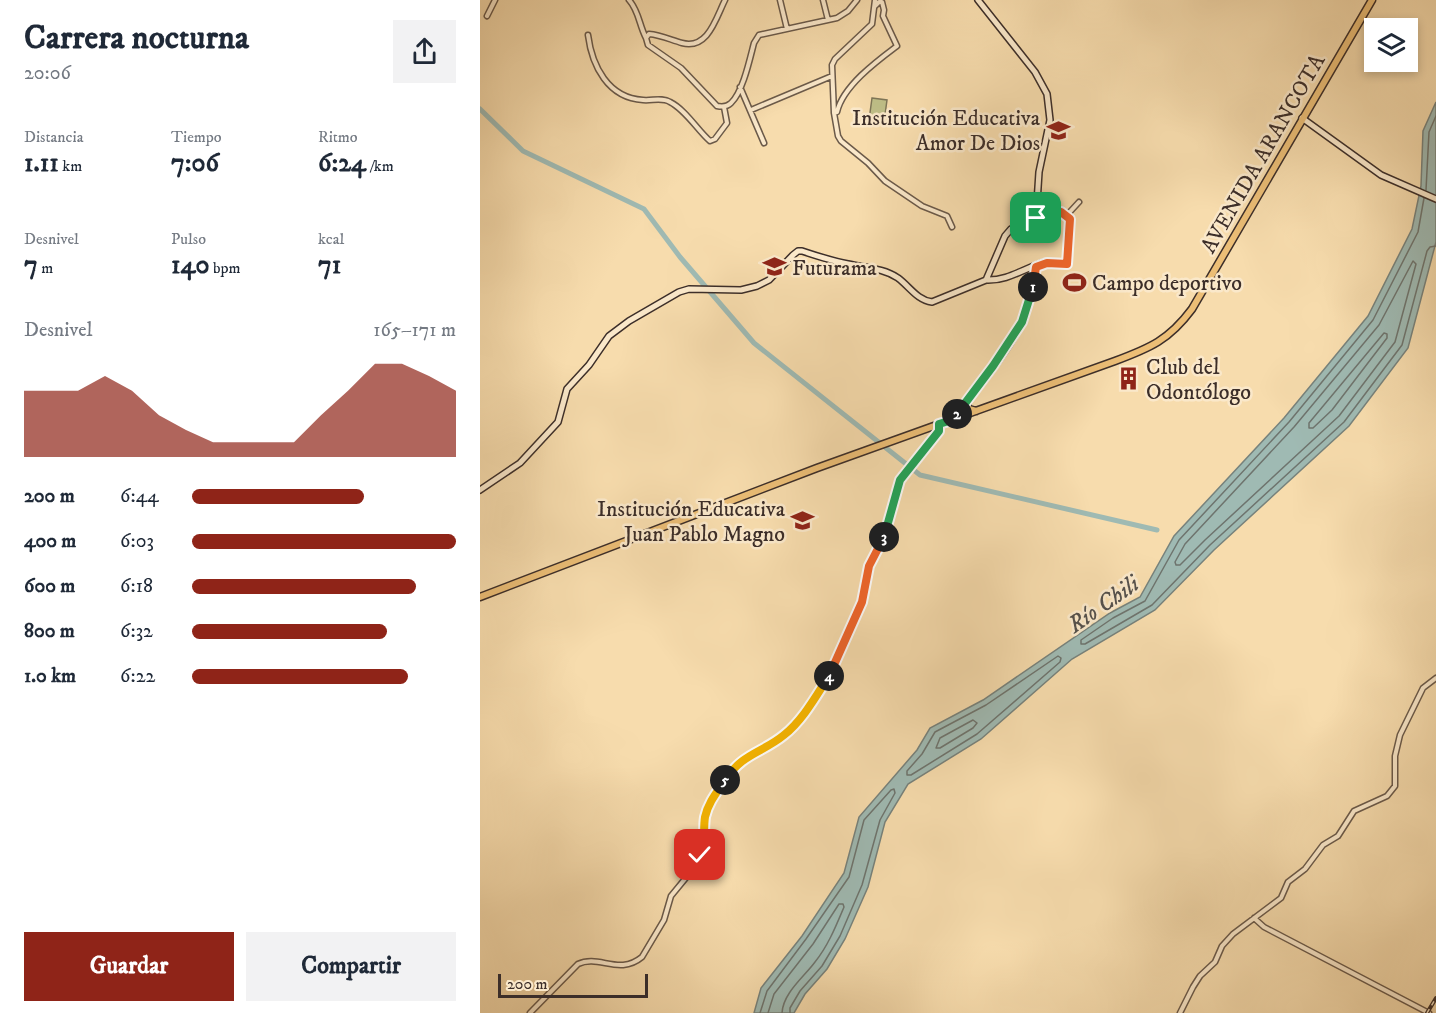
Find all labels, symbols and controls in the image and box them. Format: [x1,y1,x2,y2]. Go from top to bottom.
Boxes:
text: Carrera nocturna [24,18,249,59]
map controls [1364,18,1418,72]
button: layers [1364,18,1418,72]
button: share [393,20,456,83]
street label: AVENIDA ARANCOTA [1195,48,1332,258]
text: 20:06 [24,61,71,86]
place label: Institución Educativa Amor De Dios [852,105,1041,157]
school or university icon: Institución Educativa Amor De Dios [1045,117,1071,143]
text: Distancia [24,127,83,147]
text: Tiempo [171,127,222,147]
text: Ritmo [318,127,358,147]
text: 1.11 [24,147,59,180]
text: 7:06 [171,147,219,180]
text: 6:24 [318,147,366,180]
text: km [59,156,82,176]
text: /km [366,156,394,176]
pin [1010,192,1061,243]
icon: arrive [1019,201,1052,234]
text: Desnivel [24,229,79,249]
text: Pulso [171,229,206,249]
text: kcal [318,229,344,249]
text: 7 [24,249,38,282]
text: 140 [171,249,210,282]
text: 71 [318,249,341,282]
school or university icon: Futurama [761,254,787,280]
place label: Futurama [792,255,877,282]
text: m [38,258,53,278]
text: bpm [210,258,241,278]
sports icon: Campo deportivo [1061,269,1087,295]
place label: Campo deportivo [1092,270,1242,297]
pin: 1 [1018,272,1048,302]
text: 1 [1030,277,1036,297]
text: Desnivel [24,318,93,343]
text: 165–171 m [373,318,456,343]
place label: Club del Odontólogo [1146,354,1251,406]
building icon: Club del Odontólogo [1115,366,1141,392]
pin: 2 [942,399,972,429]
text: 2 [953,404,961,424]
text: 200 m [24,484,75,509]
text: 6:44 [120,484,159,509]
place label: Institución Educativa Juan Pablo Magno [597,496,786,548]
school or university icon: Institución Educativa Juan Pablo Magno [790,508,816,534]
pin: 3 [869,522,899,552]
text: 3 [881,527,887,547]
text: 400 m [24,529,76,554]
text: 6:03 [120,529,154,554]
water label: Río Chili [1061,568,1147,641]
text: 600 m [24,574,75,599]
text: 6:18 [120,574,153,599]
text: 800 m [24,619,75,644]
text: 6:32 [120,619,153,644]
pin: 4 [814,661,844,691]
text: 1.0 km [24,664,76,689]
text: 6:22 [120,664,155,689]
text: 4 [824,666,834,686]
pin: 5 [710,765,740,795]
text: 5 [721,770,729,790]
pin [674,829,725,880]
icon: check [683,838,716,871]
button: Guardar [24,932,234,1001]
button: Compartir [246,932,456,1001]
scale bar [498,971,648,998]
text: 200 m [507,974,548,994]

